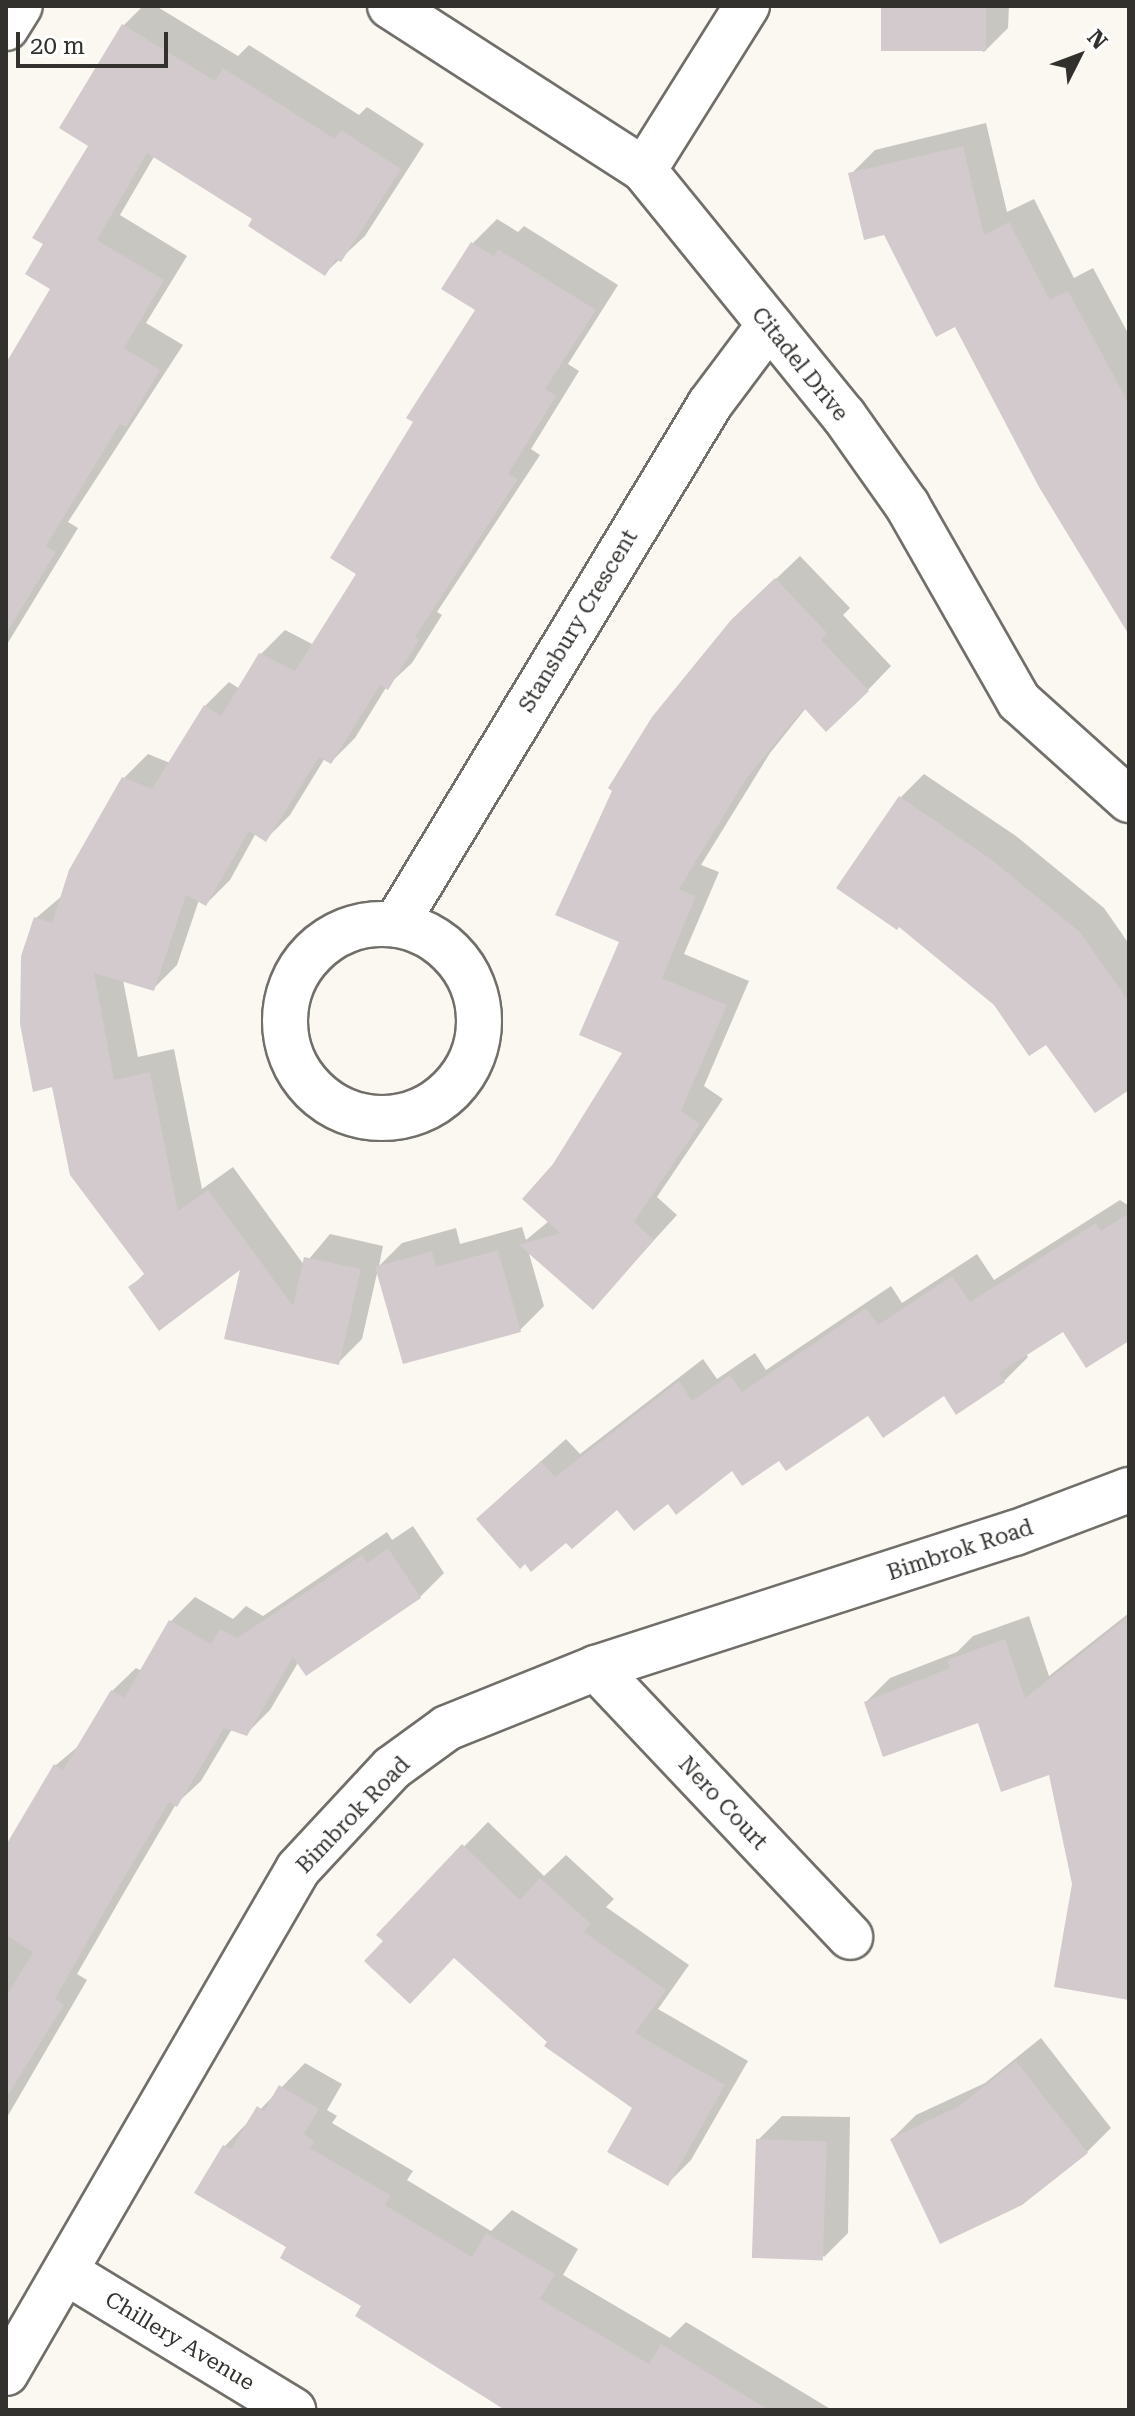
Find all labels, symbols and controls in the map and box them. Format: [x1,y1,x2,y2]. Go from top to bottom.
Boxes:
scale bar [20,16,172,66]
north arrow [1039,16,1119,96]
text: N [1082,25,1112,54]
text: 20 m [30,32,85,60]
street label: Citadel Drive [746,302,854,426]
street label: Stansbury Crescent [513,525,643,717]
street label: Bimbrok Road [884,1514,1036,1586]
street label: Bimbrok Road [291,1751,415,1879]
street label: Nero Court [673,1751,773,1855]
street label: Chillery Avenue [101,2286,259,2396]

